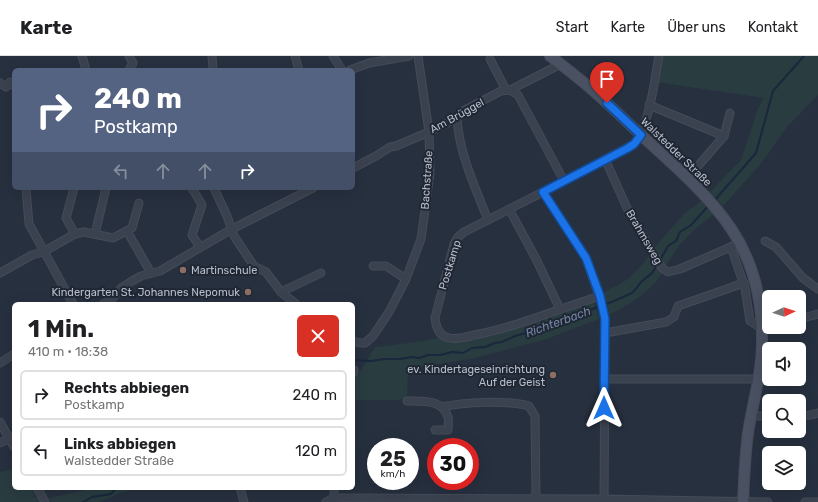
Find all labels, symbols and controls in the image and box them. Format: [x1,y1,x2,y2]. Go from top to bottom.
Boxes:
text: Karte [20,16,72,39]
text: Start [556,19,589,36]
text: Karte [611,19,645,36]
text: Über uns [667,19,726,36]
text: Kontakt [748,19,798,36]
pin [590,62,624,103]
icon: arrive [596,68,618,90]
text: 240 m [94,82,182,115]
icon: right [28,84,80,136]
street label: Am Brüggel [428,96,486,136]
street label: Walstedder Straße [638,115,714,189]
text: Postkamp [94,116,178,138]
street label: Bachstraße [418,150,436,210]
icon: left [110,160,132,182]
icon: ahead [152,160,174,182]
icon: ahead [194,160,216,182]
icon: right [236,160,258,182]
street label: Brahmsweg [623,207,665,267]
street label: Postkamp [436,239,464,291]
place label: Martinschule [191,264,257,277]
marker: Martinschule [178,265,188,275]
place label: Kindergarten St. Johannes Nepomuk [51,286,240,299]
marker: Kindergarten St. Johannes Nepomuk [243,287,253,297]
north arrow [762,290,806,334]
map controls [762,290,806,490]
water label: Richterbach [523,304,593,340]
text: 1 Min. [28,315,94,343]
button: close [297,315,339,357]
button: sound [762,342,806,386]
text: 410 m · 18:38 [28,344,108,359]
place label: ev. Kindertageseinrichtung Auf der Geist [407,363,546,389]
marker: ev. Kindertageseinrichtung Auf der Geist [548,370,558,380]
text: Rechts abbiegen [64,379,189,397]
icon: right [30,384,52,406]
text: 240 m [292,386,337,404]
position arrow [583,387,625,429]
button: search [762,394,806,438]
text: Postkamp [64,397,124,412]
text: Links abbiegen [64,435,176,453]
speed limit sign: 30 [427,438,479,490]
icon: left [30,440,52,462]
text: 120 m [295,442,337,460]
button: layers [762,446,806,490]
text: 25 [380,447,406,471]
text: Walstedder Straße [64,453,174,468]
text: km/h [381,468,405,480]

